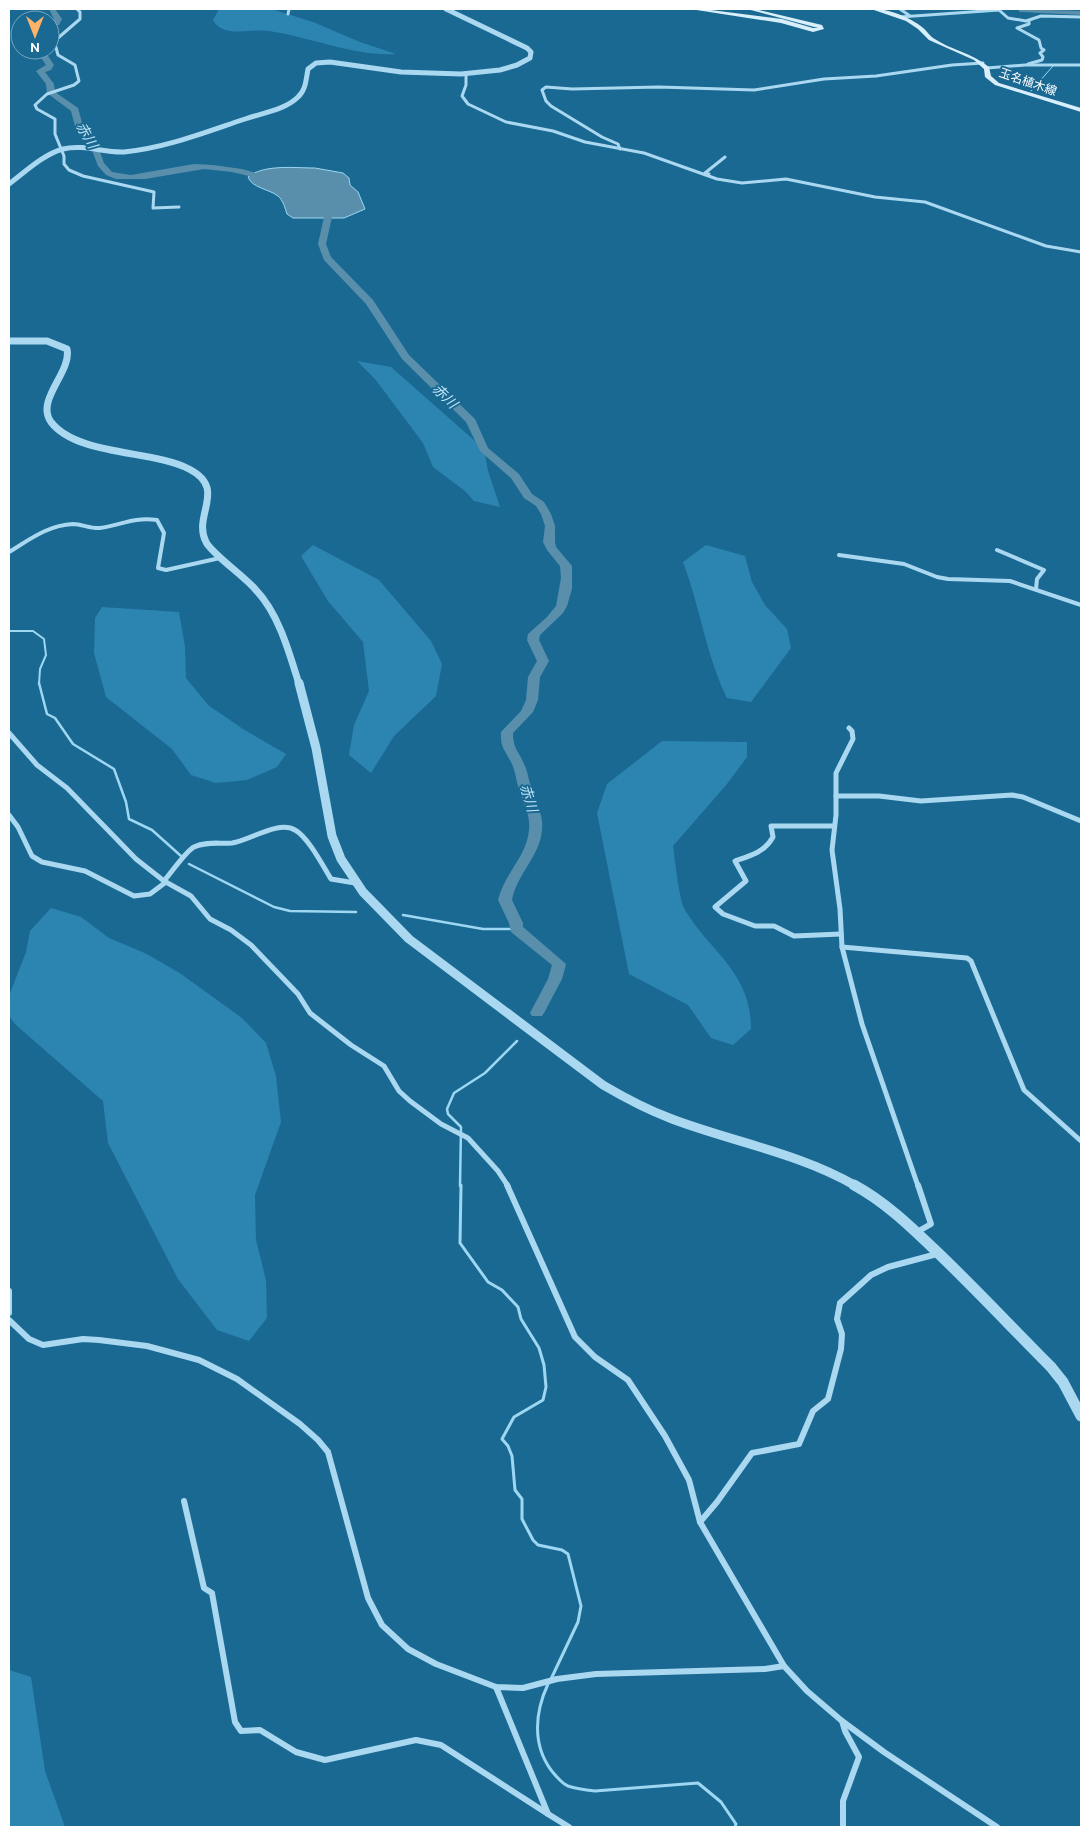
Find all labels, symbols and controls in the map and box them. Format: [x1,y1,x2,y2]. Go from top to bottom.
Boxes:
north arrow [10,10,60,60]
text: N [30,38,40,55]
street label: 玉名植木線 [997,66,1059,100]
water label: 赤川 [71,119,101,154]
water label: 赤川 [428,381,461,414]
water label: 赤川 [515,783,540,816]

